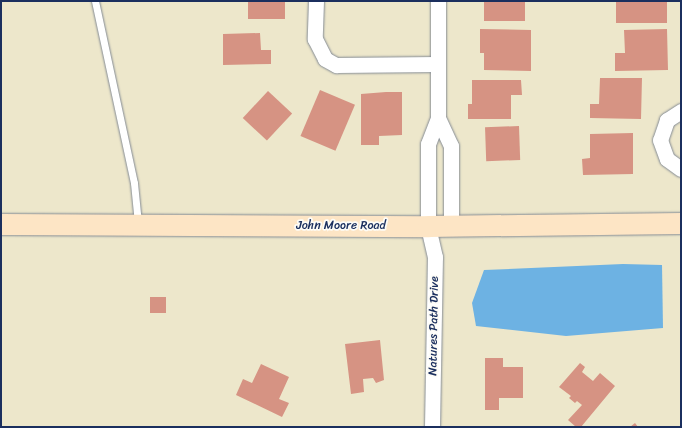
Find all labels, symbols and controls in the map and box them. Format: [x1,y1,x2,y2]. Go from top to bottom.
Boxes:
street label: John Moore Road [296,219,386,233]
street label: Natures Path Drive [426,276,442,376]

